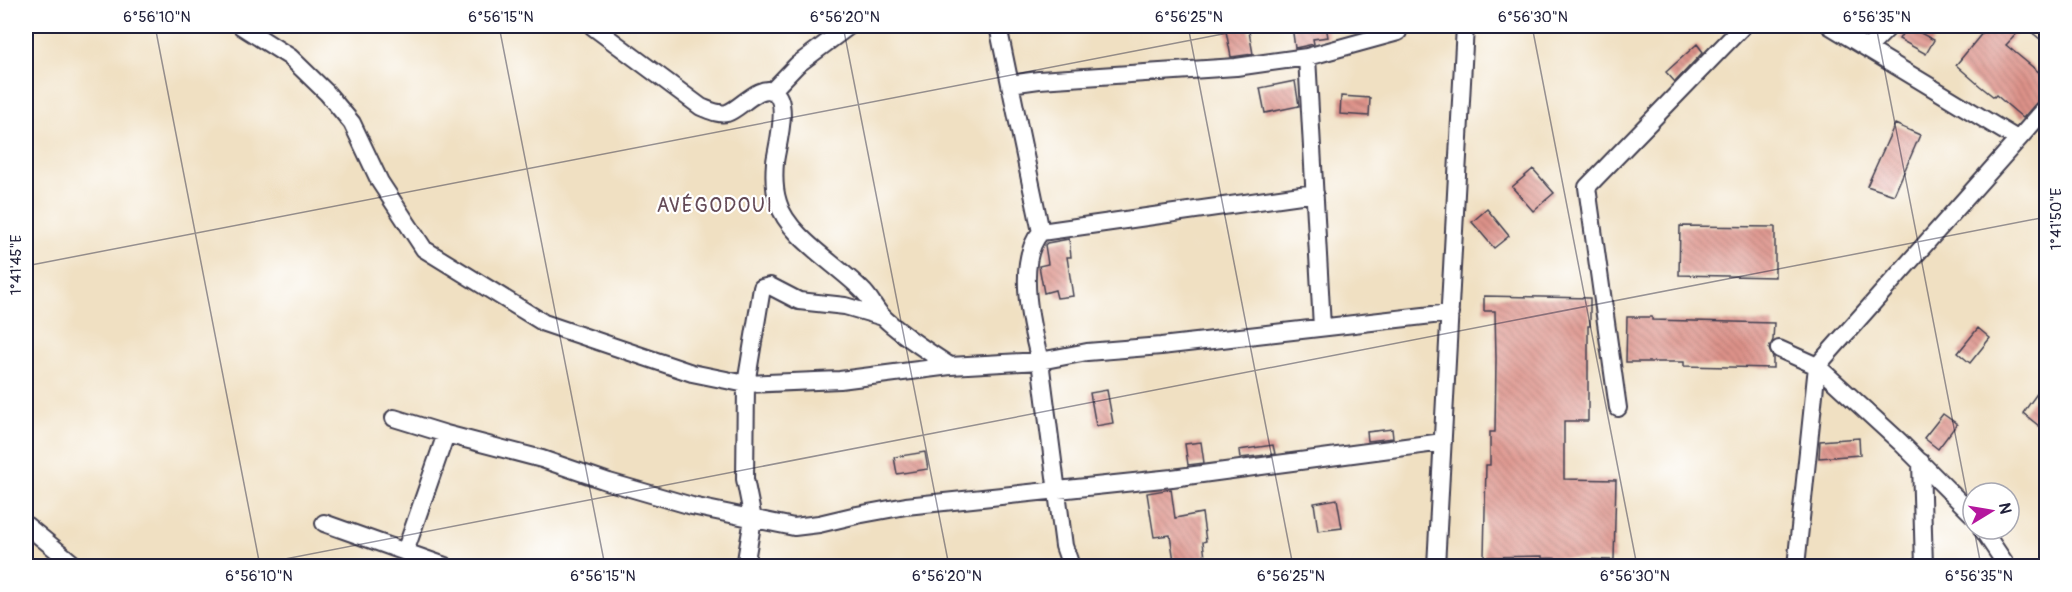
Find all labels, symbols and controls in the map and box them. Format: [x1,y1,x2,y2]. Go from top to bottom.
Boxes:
text: 6°56'10"N [123,8,191,27]
text: 6°56'15"N [468,8,534,27]
text: 6°56'20"N [810,8,880,27]
text: 6°56'25"N [1155,8,1223,27]
text: 6°56'30"N [1498,8,1568,27]
text: 6°56'35"N [1843,8,1911,27]
text: 1°41'50"E [2047,188,2066,250]
district label: AVÉGODOUI [656,193,774,218]
text: 1°41'45"E [7,234,26,295]
north arrow [1961,481,2021,541]
text: N [1994,501,2016,516]
text: 6°56'10"N [225,567,293,586]
text: 6°56'15"N [570,567,636,586]
text: 6°56'20"N [912,567,982,586]
text: 6°56'25"N [1257,567,1325,586]
text: 6°56'30"N [1600,567,1670,586]
text: 6°56'35"N [1945,567,2013,586]

